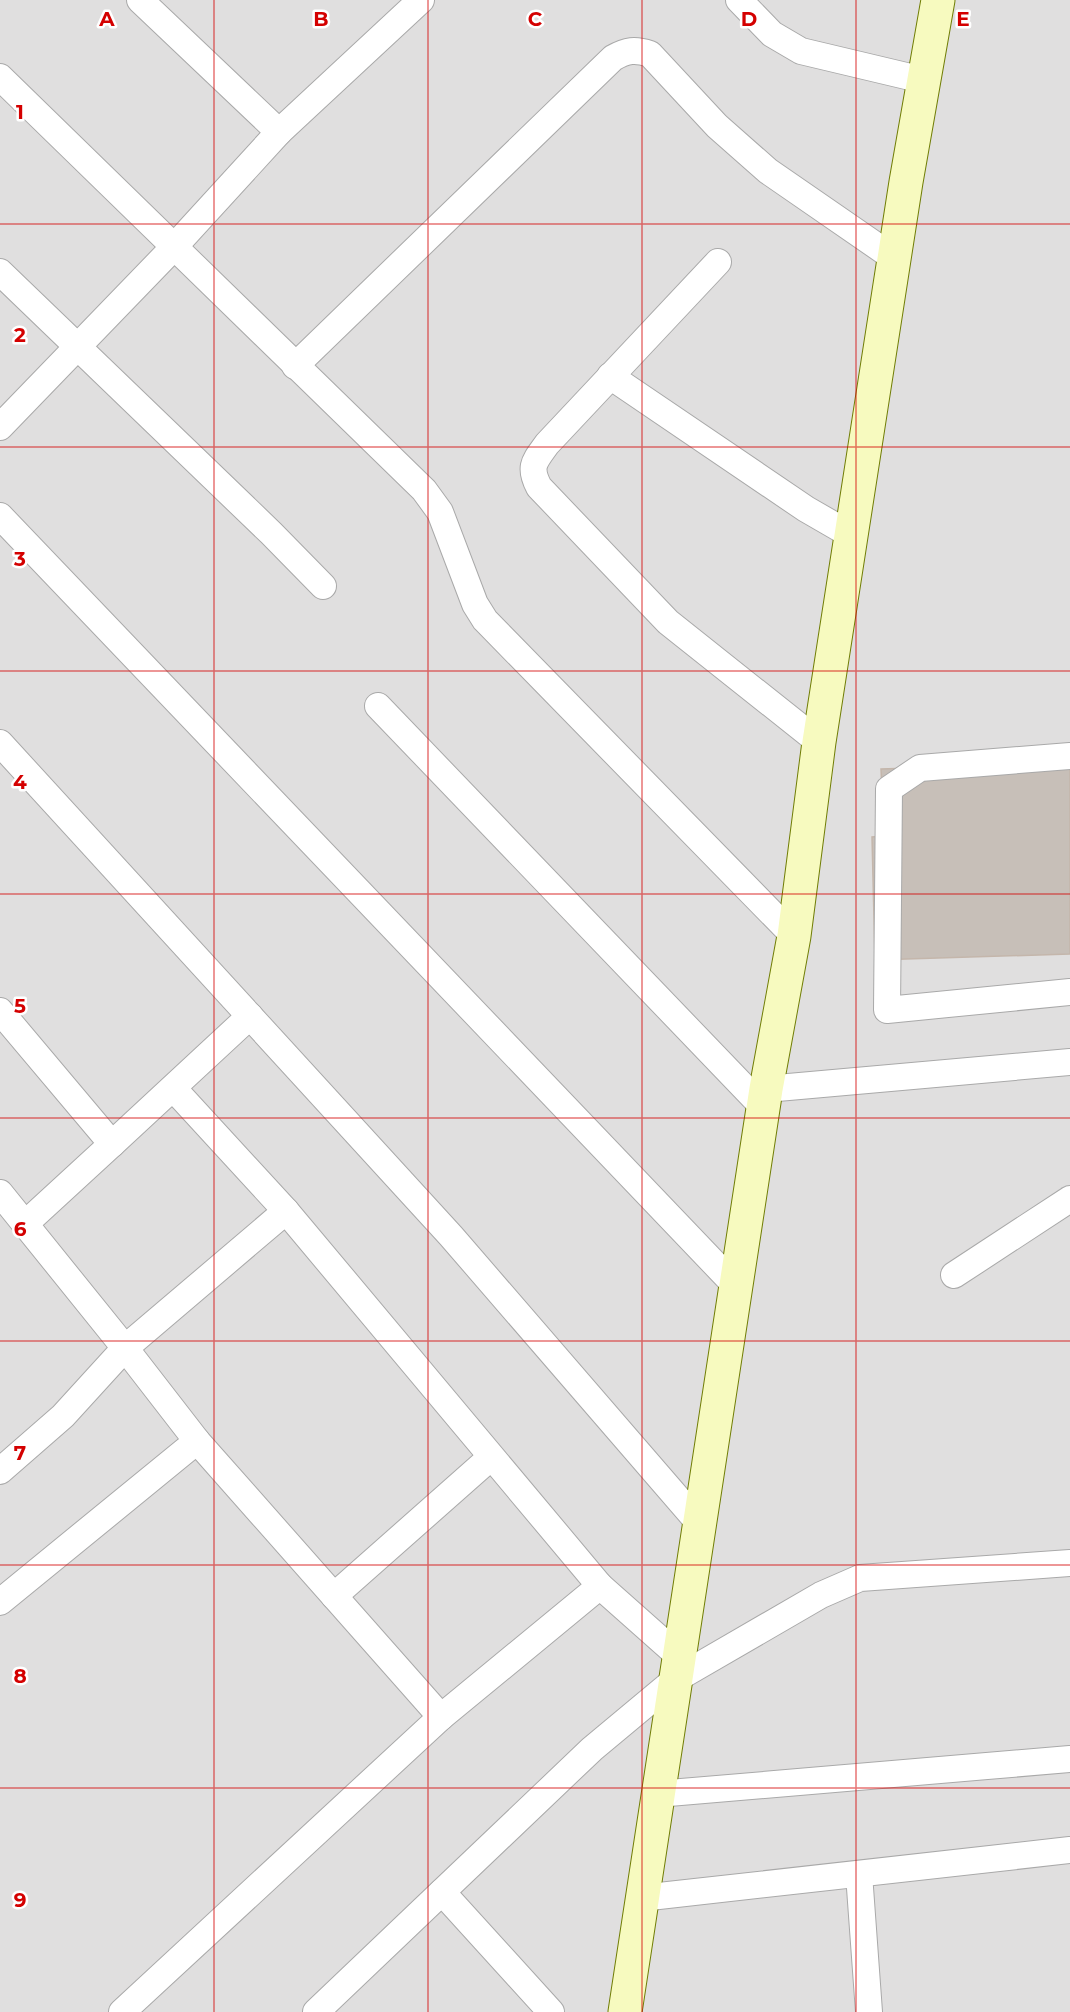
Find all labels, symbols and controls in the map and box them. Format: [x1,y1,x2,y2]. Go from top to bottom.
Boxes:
text: A [98,7,115,31]
text: B [313,7,329,31]
text: C [528,7,543,31]
text: D [741,7,757,31]
text: E [956,7,970,31]
text: 1 [16,100,24,124]
text: 2 [14,323,26,347]
text: 3 [13,547,26,571]
text: 4 [13,770,27,794]
text: 5 [14,994,26,1018]
text: 6 [14,1217,27,1241]
text: 7 [14,1441,26,1465]
text: 8 [13,1664,27,1688]
text: 9 [14,1888,26,1912]

